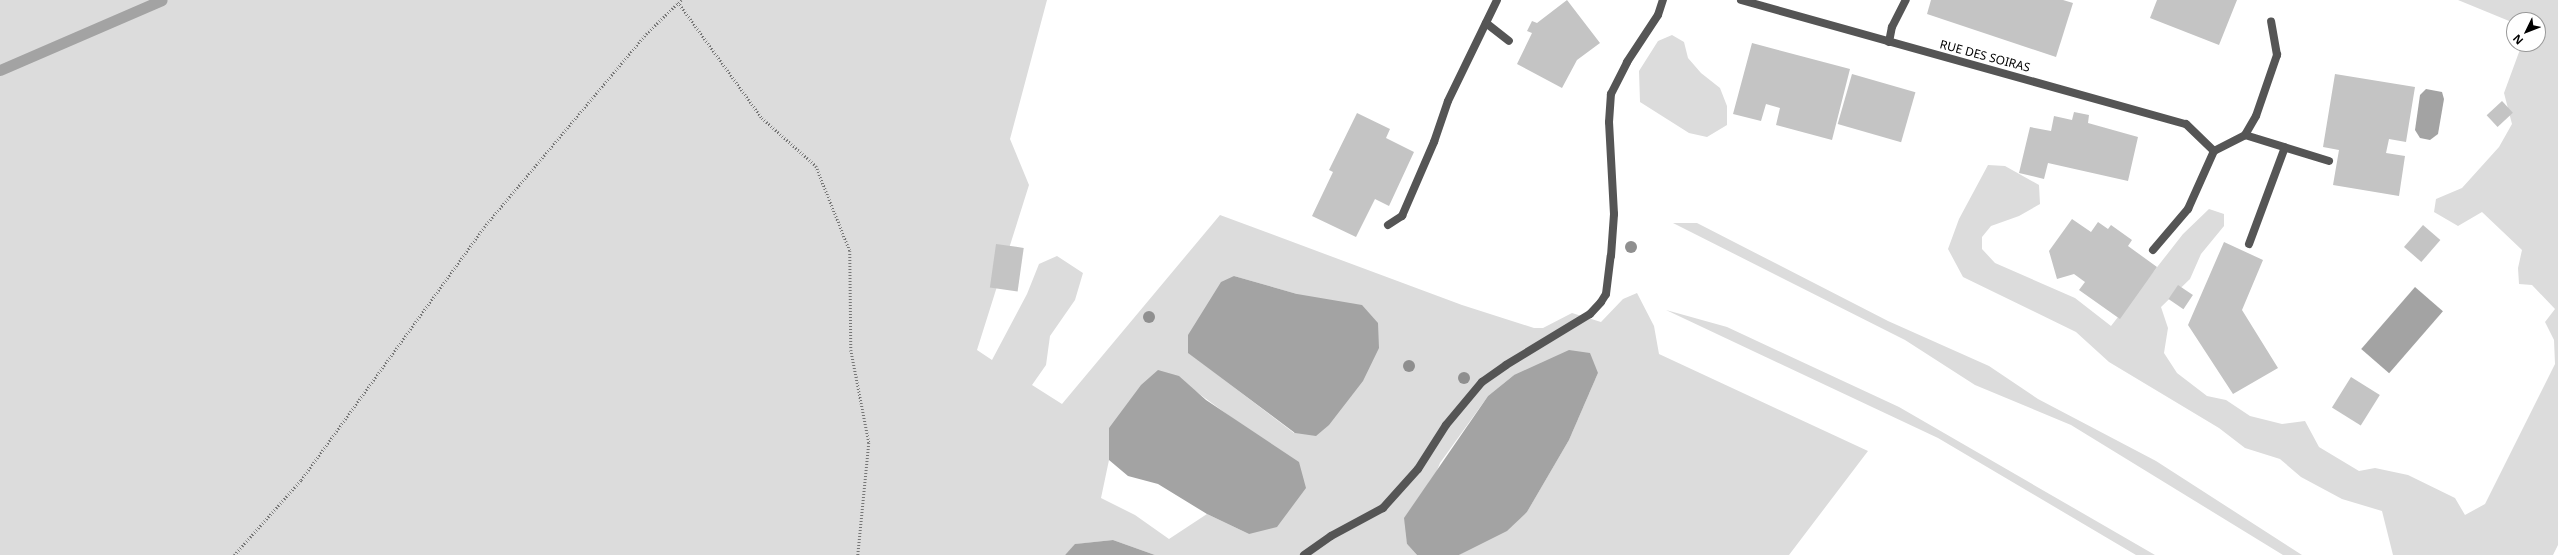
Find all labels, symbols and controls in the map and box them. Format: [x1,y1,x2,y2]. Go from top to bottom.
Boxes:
north arrow [2506,12,2546,52]
text: N [2509,31,2526,48]
street label: RUE DES SOIRAS [1938,37,2032,75]

